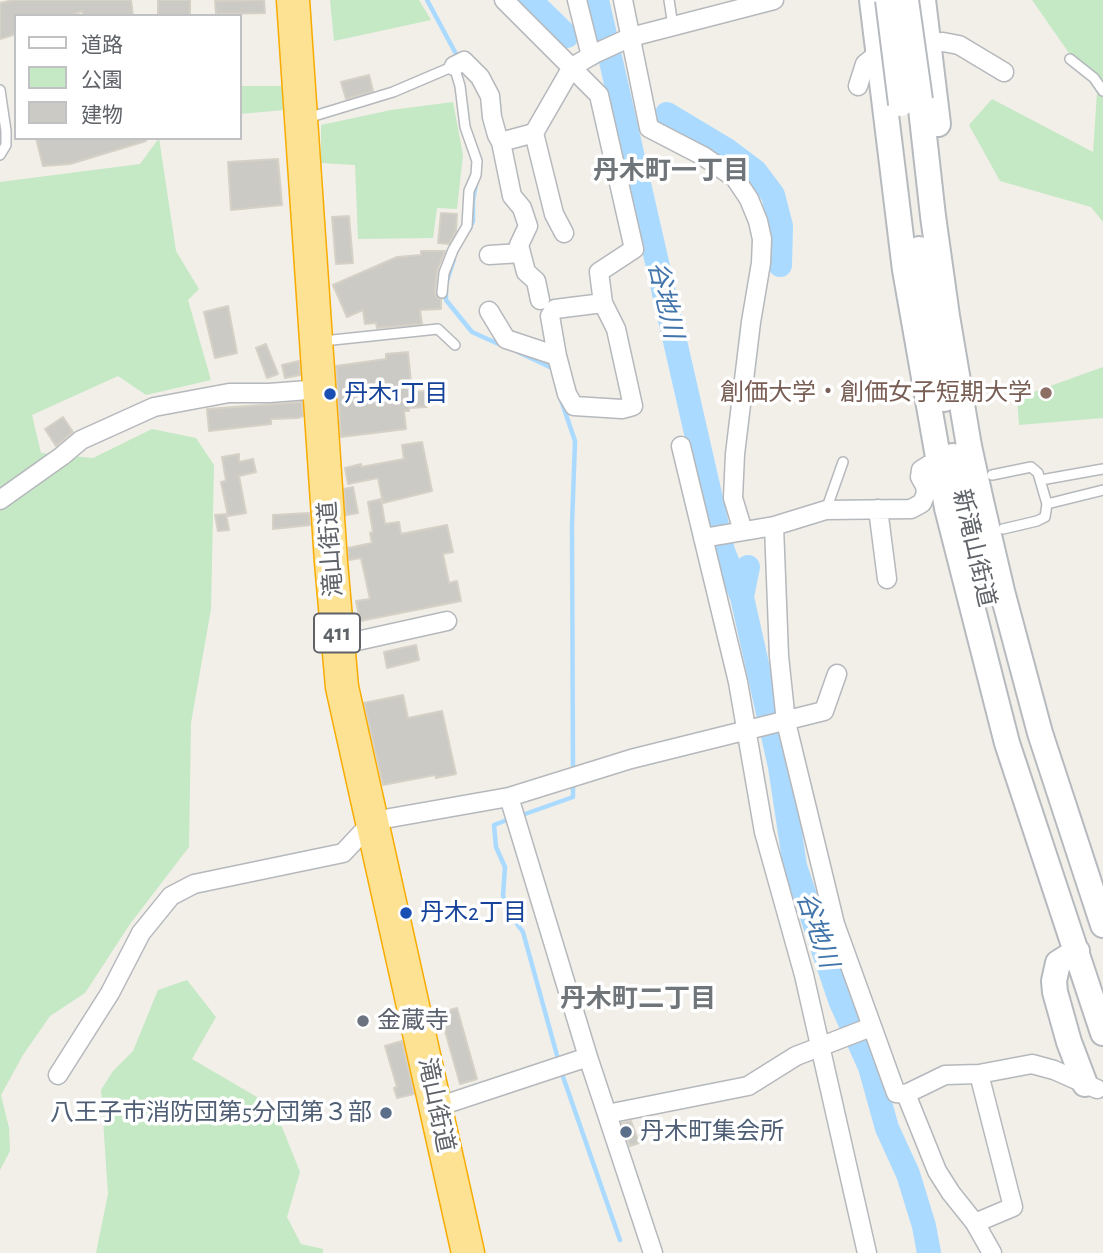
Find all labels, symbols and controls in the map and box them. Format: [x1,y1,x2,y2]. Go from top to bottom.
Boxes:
legend [14,14,242,140]
text: 道路 [81,35,123,56]
text: 公園 [81,70,123,91]
text: 建物 [81,105,123,126]
district label: 丹木町一丁目 [593,155,749,187]
water label: 谷地川 [641,258,689,342]
place label: 創価大学・創価女子短期大学 [720,379,1032,407]
place label: 丹木1丁目 [344,380,448,408]
marker: 創価大学・創価女子短期大学 [1038,385,1054,401]
marker: 丹木1丁目 [322,386,338,402]
street label: 新滝山街道 [946,486,1002,610]
street label: 滝山街道 [313,500,349,598]
road number: 411 [314,614,360,652]
water label: 谷地川 [790,888,844,972]
place label: 丹木2丁目 [420,899,527,927]
marker: 丹木2丁目 [398,905,414,921]
district label: 丹木町二丁目 [560,983,716,1015]
place label: 金蔵寺 [377,1007,449,1035]
marker: 金蔵寺 [355,1013,371,1029]
street label: 滝山街道 [412,1055,460,1155]
place label: 八王子市消防団第5分団第３部 [50,1099,372,1127]
marker: 八王子市消防団第5分団第３部 [378,1105,394,1121]
place label: 丹木町集会所 [640,1118,784,1146]
marker: 丹木町集会所 [618,1124,634,1140]

